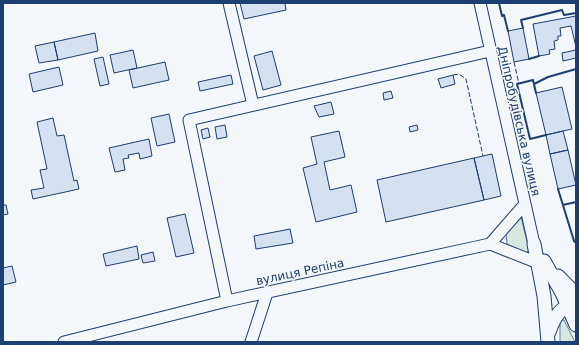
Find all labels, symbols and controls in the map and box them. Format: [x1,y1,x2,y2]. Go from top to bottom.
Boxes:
street label: Дніпробудівська вулиця [495,45,543,197]
street label: вулиця Репіна [255,256,345,288]

